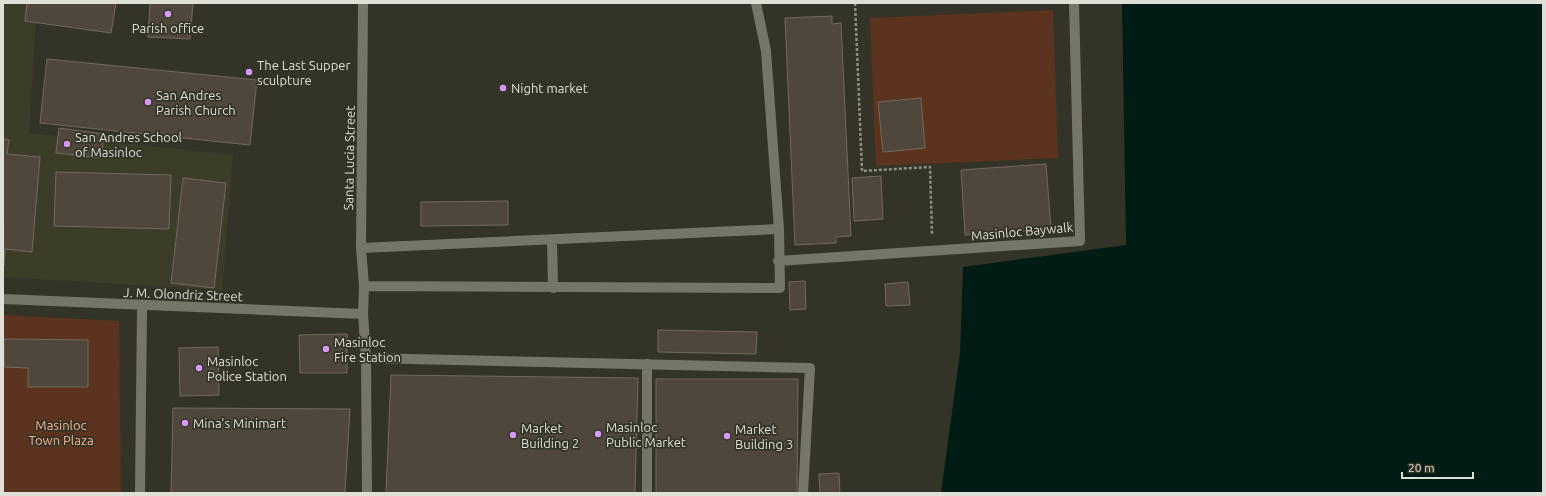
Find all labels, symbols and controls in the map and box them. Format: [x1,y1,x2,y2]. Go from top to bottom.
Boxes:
marker: Parish office [163,9,173,19]
place label: Parish office [132,21,204,35]
place label: The Last Supper sculpture [257,58,350,87]
marker: The Last Supper sculpture [244,67,254,77]
place label: Night market [511,81,588,95]
marker: Night market [498,83,508,93]
place label: San Andres Parish Church [156,88,236,117]
marker: San Andres Parish Church [143,97,153,107]
street label: Santa Lucia Street [341,105,357,211]
place label: San Andres School of Masinloc [75,130,183,159]
marker: San Andres School of Masinloc [62,139,72,149]
street label: Masinloc Baywalk [970,220,1074,242]
street label: J. M. Olondriz Street [123,285,243,303]
place label: Masinloc Fire Station [334,335,401,364]
marker: Masinloc Fire Station [321,344,331,354]
place label: Masinloc Police Station [207,354,287,383]
marker: Masinloc Police Station [194,363,204,373]
place label: Mina's Minimart [193,416,286,430]
park label: Masinloc Town Plaza [28,418,94,447]
marker: Mina's Minimart [180,418,190,428]
place label: Masinloc Public Market [606,420,686,449]
place label: Market Building 2 [521,421,579,450]
place label: Market Building 3 [735,422,793,451]
marker: Masinloc Public Market [593,429,603,439]
marker: Market Building 2 [508,430,518,440]
marker: Market Building 3 [722,431,732,441]
scale bar [1402,454,1473,480]
text: 20 m [1408,461,1435,474]

